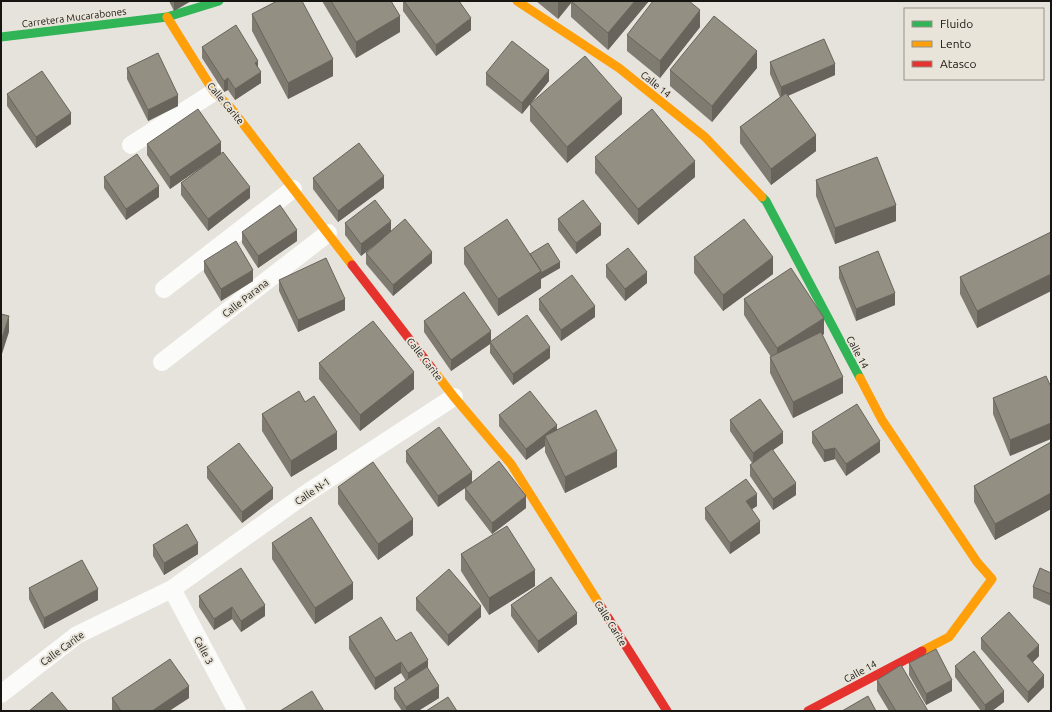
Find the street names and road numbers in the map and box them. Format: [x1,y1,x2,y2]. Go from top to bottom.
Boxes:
street label: Carretera Mucarabones [21,6,127,29]
street label: Calle 14 [638,69,673,100]
street label: Calle Carite [205,80,246,126]
street label: Calle Parana [220,277,270,320]
street label: Calle 14 [844,334,871,371]
street label: Calle Carite [404,336,445,383]
street label: Calle N-1 [293,476,332,507]
street label: Calle Carite [592,599,629,648]
street label: Calle Carite [38,629,86,668]
street label: Calle 3 [192,634,215,666]
street label: Calle 14 [842,658,879,685]

